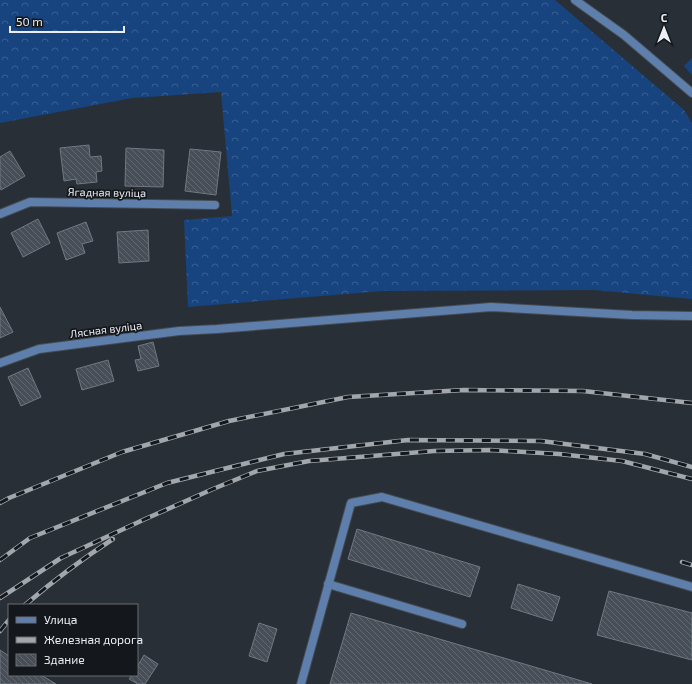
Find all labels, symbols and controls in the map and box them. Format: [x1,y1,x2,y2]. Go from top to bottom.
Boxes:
scale bar [10,8,124,34]
north arrow [644,8,684,48]
text: С [661,11,668,24]
text: 50 m [16,14,43,28]
street label: Ягадная вуліца [68,185,146,200]
street label: Лясная вуліца [69,318,143,341]
legend [8,604,138,676]
text: Улица [44,612,77,626]
text: Железная дорога [44,632,143,646]
text: Здание [44,652,85,666]

